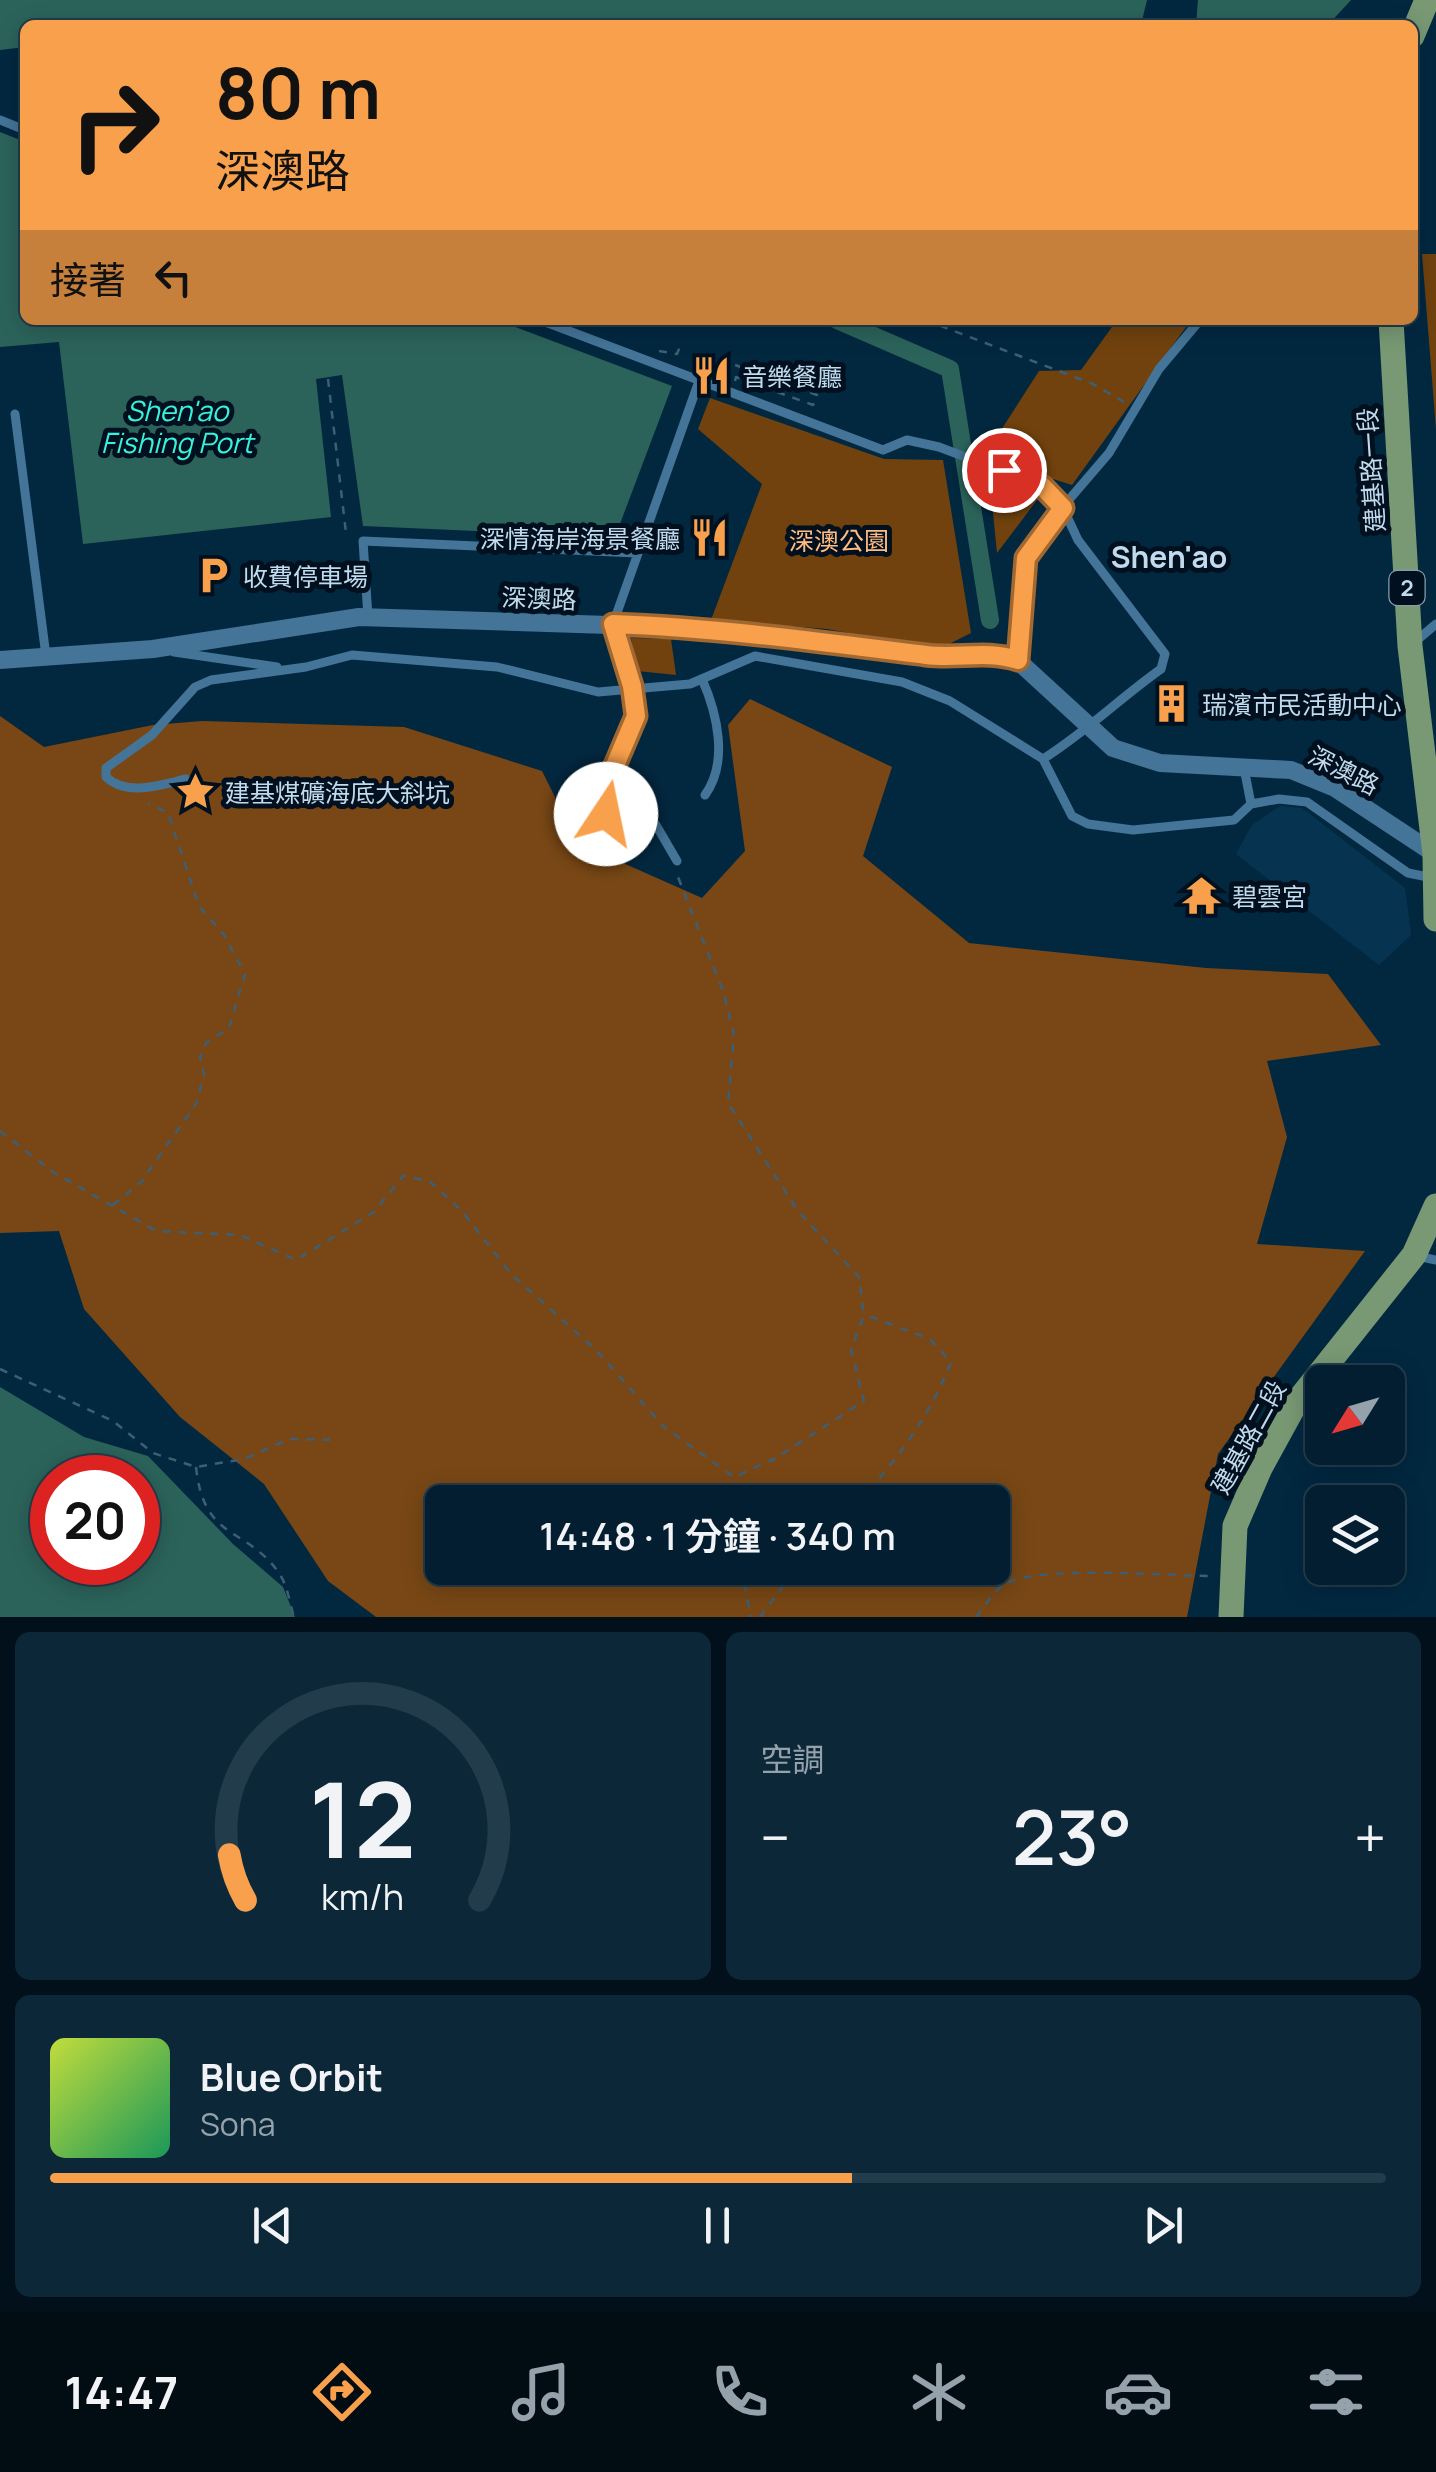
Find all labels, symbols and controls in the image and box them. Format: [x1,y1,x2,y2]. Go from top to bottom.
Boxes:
text: 80 m [215,44,381,140]
icon: right [50,60,180,190]
text: 深澳路 [215,139,350,201]
icon: left [146,250,201,305]
text: 接著 [50,253,126,305]
restaurant icon: 音樂餐廳 [691,355,733,397]
place label: 音樂餐廳 [742,359,842,394]
water label: Shen'ao Fishing Port [101,391,256,461]
street label: 建基路一段 [1349,406,1393,534]
pin [962,428,1047,513]
icon: arrive [977,443,1032,498]
restaurant icon: 深情海岸海景餐廳 [689,517,731,559]
place label: 深情海岸海景餐廳 [480,521,680,556]
park label: 深澳公園 [789,523,889,558]
district label: Shen'ao [1111,536,1227,577]
parking icon: 收費停車場 [192,555,234,597]
place label: 收費停車場 [243,559,368,594]
road number: 2 [1390,571,1424,605]
street label: 深澳路 [501,579,577,617]
building icon: 瑞濱市民活動中心 [1151,683,1193,725]
place label: 瑞濱市民活動中心 [1202,687,1402,722]
street label: 深澳路 [1303,737,1385,803]
position arrow [554,762,658,866]
place icon: 建基煤礦海底大斜坑 [174,771,216,813]
place label: 建基煤礦海底大斜坑 [225,775,450,810]
temple icon: 碧雲宮 [1181,875,1223,917]
place label: 碧雲宮 [1232,879,1307,914]
north arrow [1305,1365,1405,1465]
map controls [1305,1365,1405,1585]
street label: 建基路二段 [1202,1374,1294,1500]
speed limit sign: 20 [30,1455,160,1585]
button: layers [1305,1485,1405,1585]
text: 14:48 · 1 分鐘 · 340 m [539,1509,896,1561]
text: 空調 [761,1737,825,1781]
text: 12 [309,1747,416,1889]
text: 23° [1012,1785,1133,1888]
text: − [761,1799,790,1875]
text: + [1354,1799,1386,1875]
text: km/h [321,1872,404,1921]
text: Blue Orbit [200,2050,383,2102]
text: Sona [200,2102,275,2146]
icon: previous [245,2198,300,2253]
icon: pause [690,2198,745,2253]
icon: next [1136,2198,1191,2253]
icon: directions [307,2357,377,2427]
icon: music [506,2357,576,2427]
icon: phone [705,2357,775,2427]
icon: climate [904,2357,974,2427]
icon: car [1103,2357,1173,2427]
icon: filters [1301,2357,1371,2427]
text: 14:47 [64,2361,178,2423]

